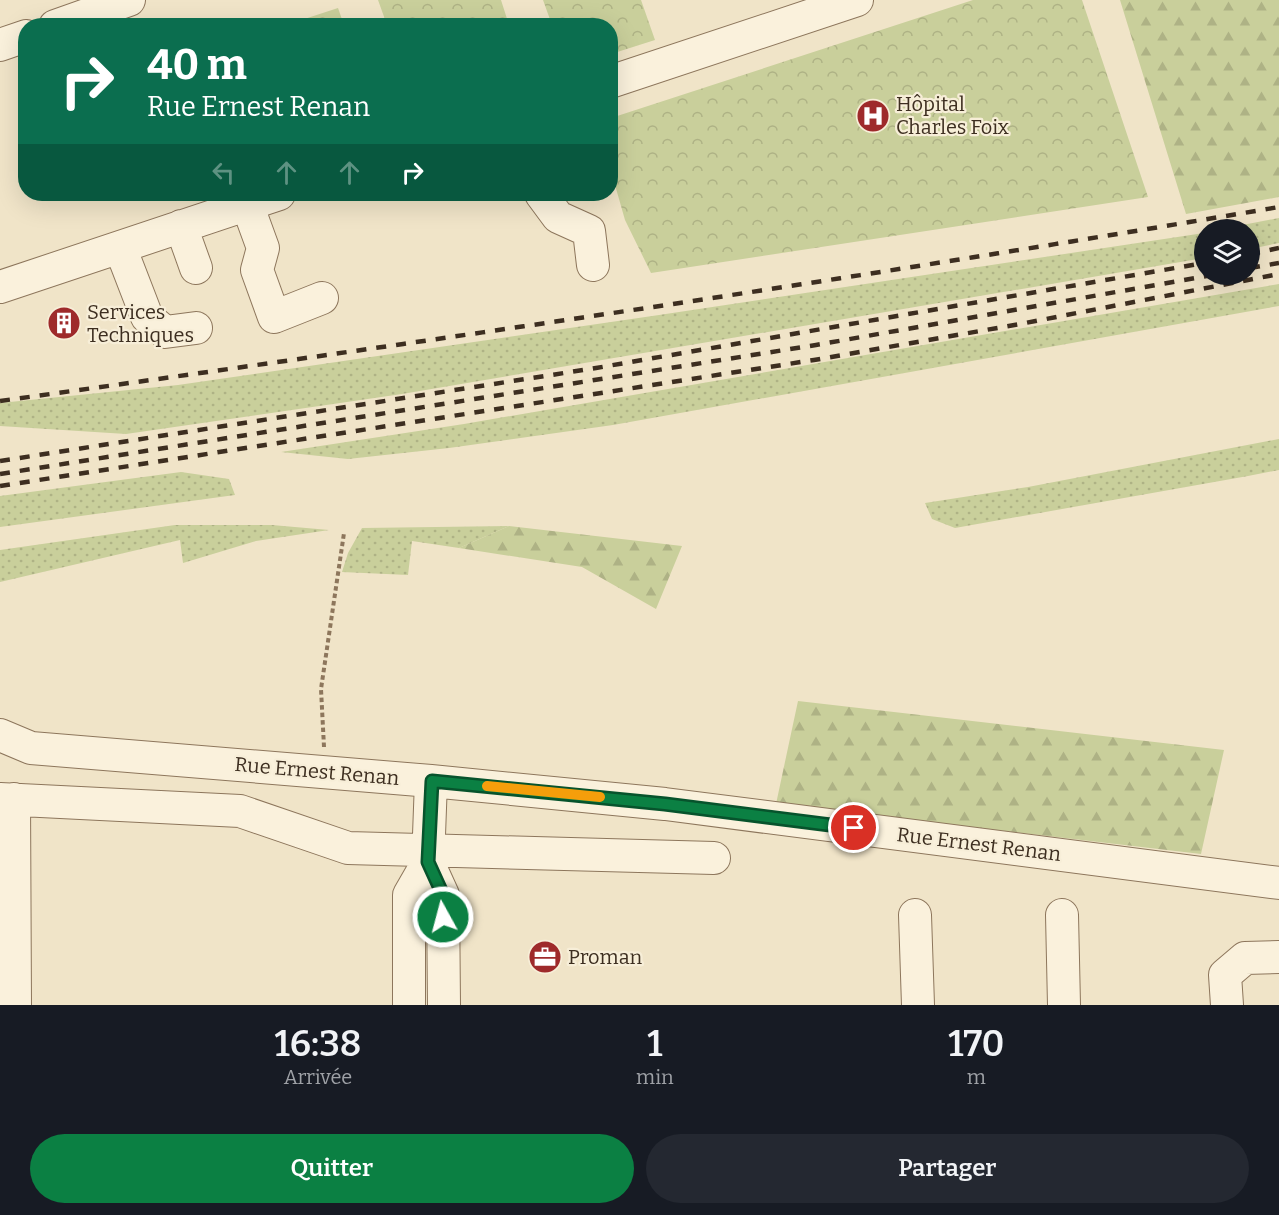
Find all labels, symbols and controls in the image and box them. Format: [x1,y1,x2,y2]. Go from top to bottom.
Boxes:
text: 40 m [147,40,247,90]
icon: right [48,42,126,120]
text: Rue Ernest Renan [147,91,370,123]
place label: Hôpital Charles Foix [896,92,1009,139]
hospital icon: Hôpital Charles Foix [855,98,891,134]
icon: left [207,156,240,189]
icon: ahead [270,156,303,189]
icon: ahead [333,156,366,189]
icon: right [396,156,429,189]
map controls [1194,219,1260,285]
button: layers [1194,219,1260,285]
place label: Services Techniques [87,300,194,347]
building icon: Services Techniques [46,305,82,341]
street label: Rue Ernest Renan [234,752,401,790]
pin [828,802,879,853]
icon: arrive [837,811,870,844]
street label: Rue Ernest Renan [896,822,1063,866]
position arrow [411,885,475,949]
office icon: Proman [527,939,563,975]
place label: Proman [568,945,643,969]
text: 16:38 [275,1022,362,1066]
text: 1 [647,1022,663,1066]
text: 170 [948,1022,1004,1066]
text: Arrivée [284,1065,352,1089]
text: min [636,1065,674,1089]
text: m [967,1065,986,1089]
button: Quitter [30,1134,634,1203]
button: Partager [646,1134,1249,1203]

